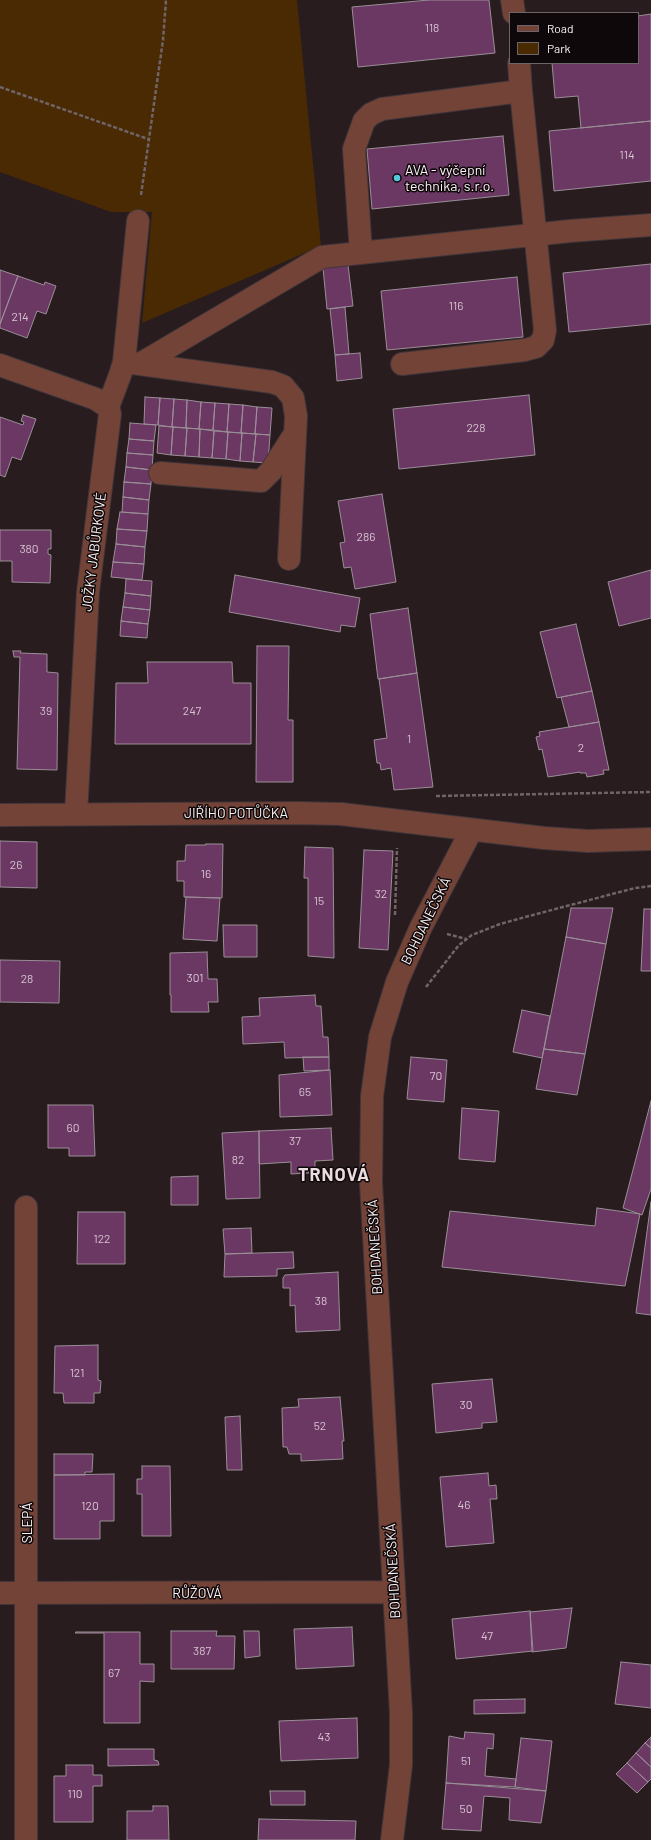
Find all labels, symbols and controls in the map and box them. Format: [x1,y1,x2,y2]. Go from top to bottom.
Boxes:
legend [509,12,639,64]
house number: 118 [425,21,439,35]
text: Road [547,21,574,35]
text: Park [547,41,571,55]
house number: 114 [619,148,635,162]
place label: AVA - výčepní technika, s.r.o. [405,162,494,194]
marker: AVA - výčepní technika, s.r.o. [392,173,402,183]
house number: 116 [449,299,463,313]
house number: 214 [11,310,29,324]
house number: 228 [466,421,486,435]
street label: JOŽKY JABŮRKOVÉ [78,491,110,613]
house number: 286 [357,530,375,544]
house number: 380 [19,542,39,556]
house number: 39 [40,704,52,718]
house number: 247 [183,704,201,718]
house number: 1 [407,732,411,746]
house number: 2 [578,741,584,755]
street label: JIŘÍHO POTŮČKA [184,805,288,821]
house number: 26 [10,858,22,872]
house number: 16 [201,867,211,881]
street label: BOHDANEČSKÁ [398,874,454,968]
house number: 32 [375,887,387,901]
house number: 15 [314,894,324,908]
house number: 301 [187,971,203,985]
house number: 28 [21,972,33,986]
house number: 70 [430,1069,442,1083]
house number: 65 [299,1085,311,1099]
house number: 60 [67,1121,79,1135]
house number: 37 [289,1134,301,1148]
house number: 82 [232,1153,244,1167]
district label: TRNOVÁ [298,1164,370,1186]
street label: BOHDANEČSKÁ [364,1199,386,1295]
house number: 122 [93,1232,111,1246]
house number: 38 [315,1294,327,1308]
house number: 121 [70,1366,84,1380]
house number: 30 [460,1398,472,1412]
house number: 52 [314,1419,326,1433]
house number: 46 [458,1498,470,1512]
house number: 120 [81,1499,99,1513]
street label: SLEPÁ [19,1502,35,1544]
street label: BOHDANEČSKÁ [382,1523,404,1619]
street label: RŮŽOVÁ [172,1585,222,1601]
house number: 47 [481,1629,493,1643]
house number: 387 [193,1644,211,1658]
house number: 67 [108,1666,120,1680]
house number: 43 [318,1730,330,1744]
house number: 51 [461,1754,471,1768]
house number: 110 [67,1787,83,1801]
house number: 50 [460,1802,472,1816]

